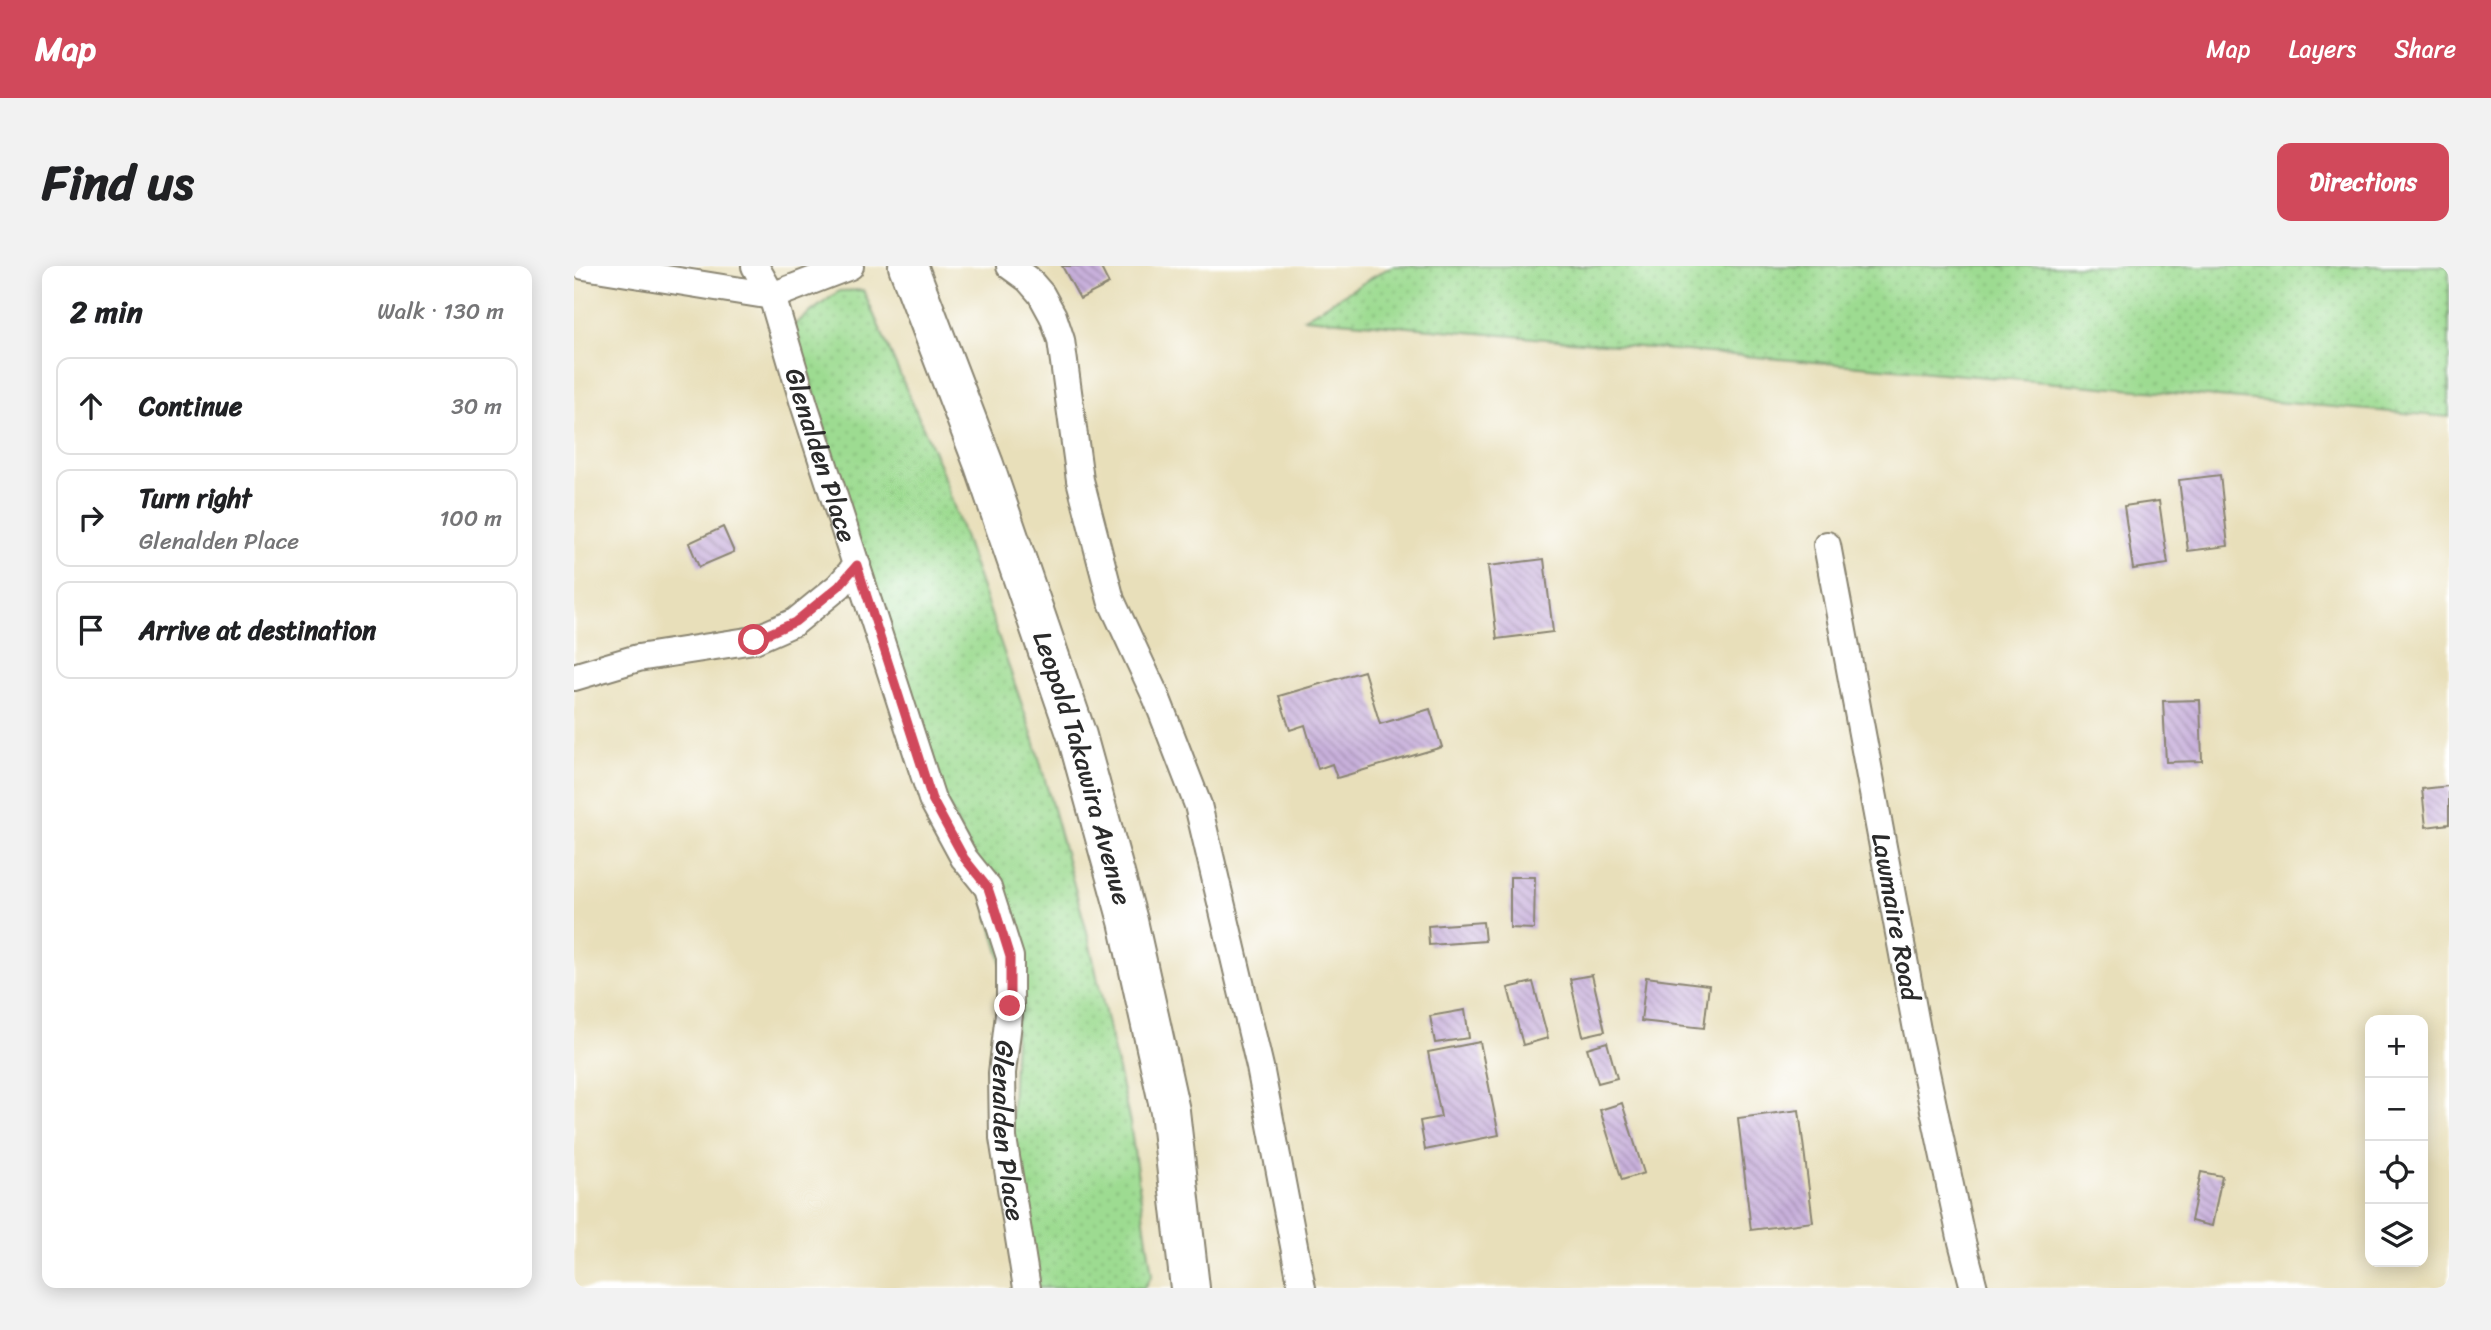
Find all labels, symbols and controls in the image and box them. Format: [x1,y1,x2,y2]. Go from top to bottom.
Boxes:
text: Map [35,20,96,78]
text: Map [2206,28,2251,70]
text: Layers [2289,28,2356,70]
text: Share [2394,28,2456,70]
text: Find us [42,139,194,226]
button: Directions [2277,143,2449,221]
text: 2 min [70,285,143,339]
text: Walk · 130 m [377,291,504,332]
street label: Glenalden Place [772,362,870,549]
text: Continue [139,383,242,429]
text: 30 m [451,386,502,427]
icon: ahead [72,387,110,425]
text: Turn right [139,475,252,521]
text: 100 m [439,498,502,539]
icon: right [72,499,110,537]
text: Glenalden Place [139,521,299,562]
text: Arrive at destination [139,607,376,653]
icon: arrive [72,611,110,649]
route start [738,624,769,655]
street label: Leopold Takawira Avenue [1020,625,1146,911]
street label: Lawmaire Road [1858,829,1934,1007]
route end [994,990,1025,1021]
map controls [2365,1015,2428,1267]
button: + [2365,1015,2428,1078]
street label: Glenalden Place [979,1038,1039,1224]
button: − [2365,1078,2428,1141]
button: locate [2365,1141,2428,1204]
button: layers [2365,1204,2428,1267]

